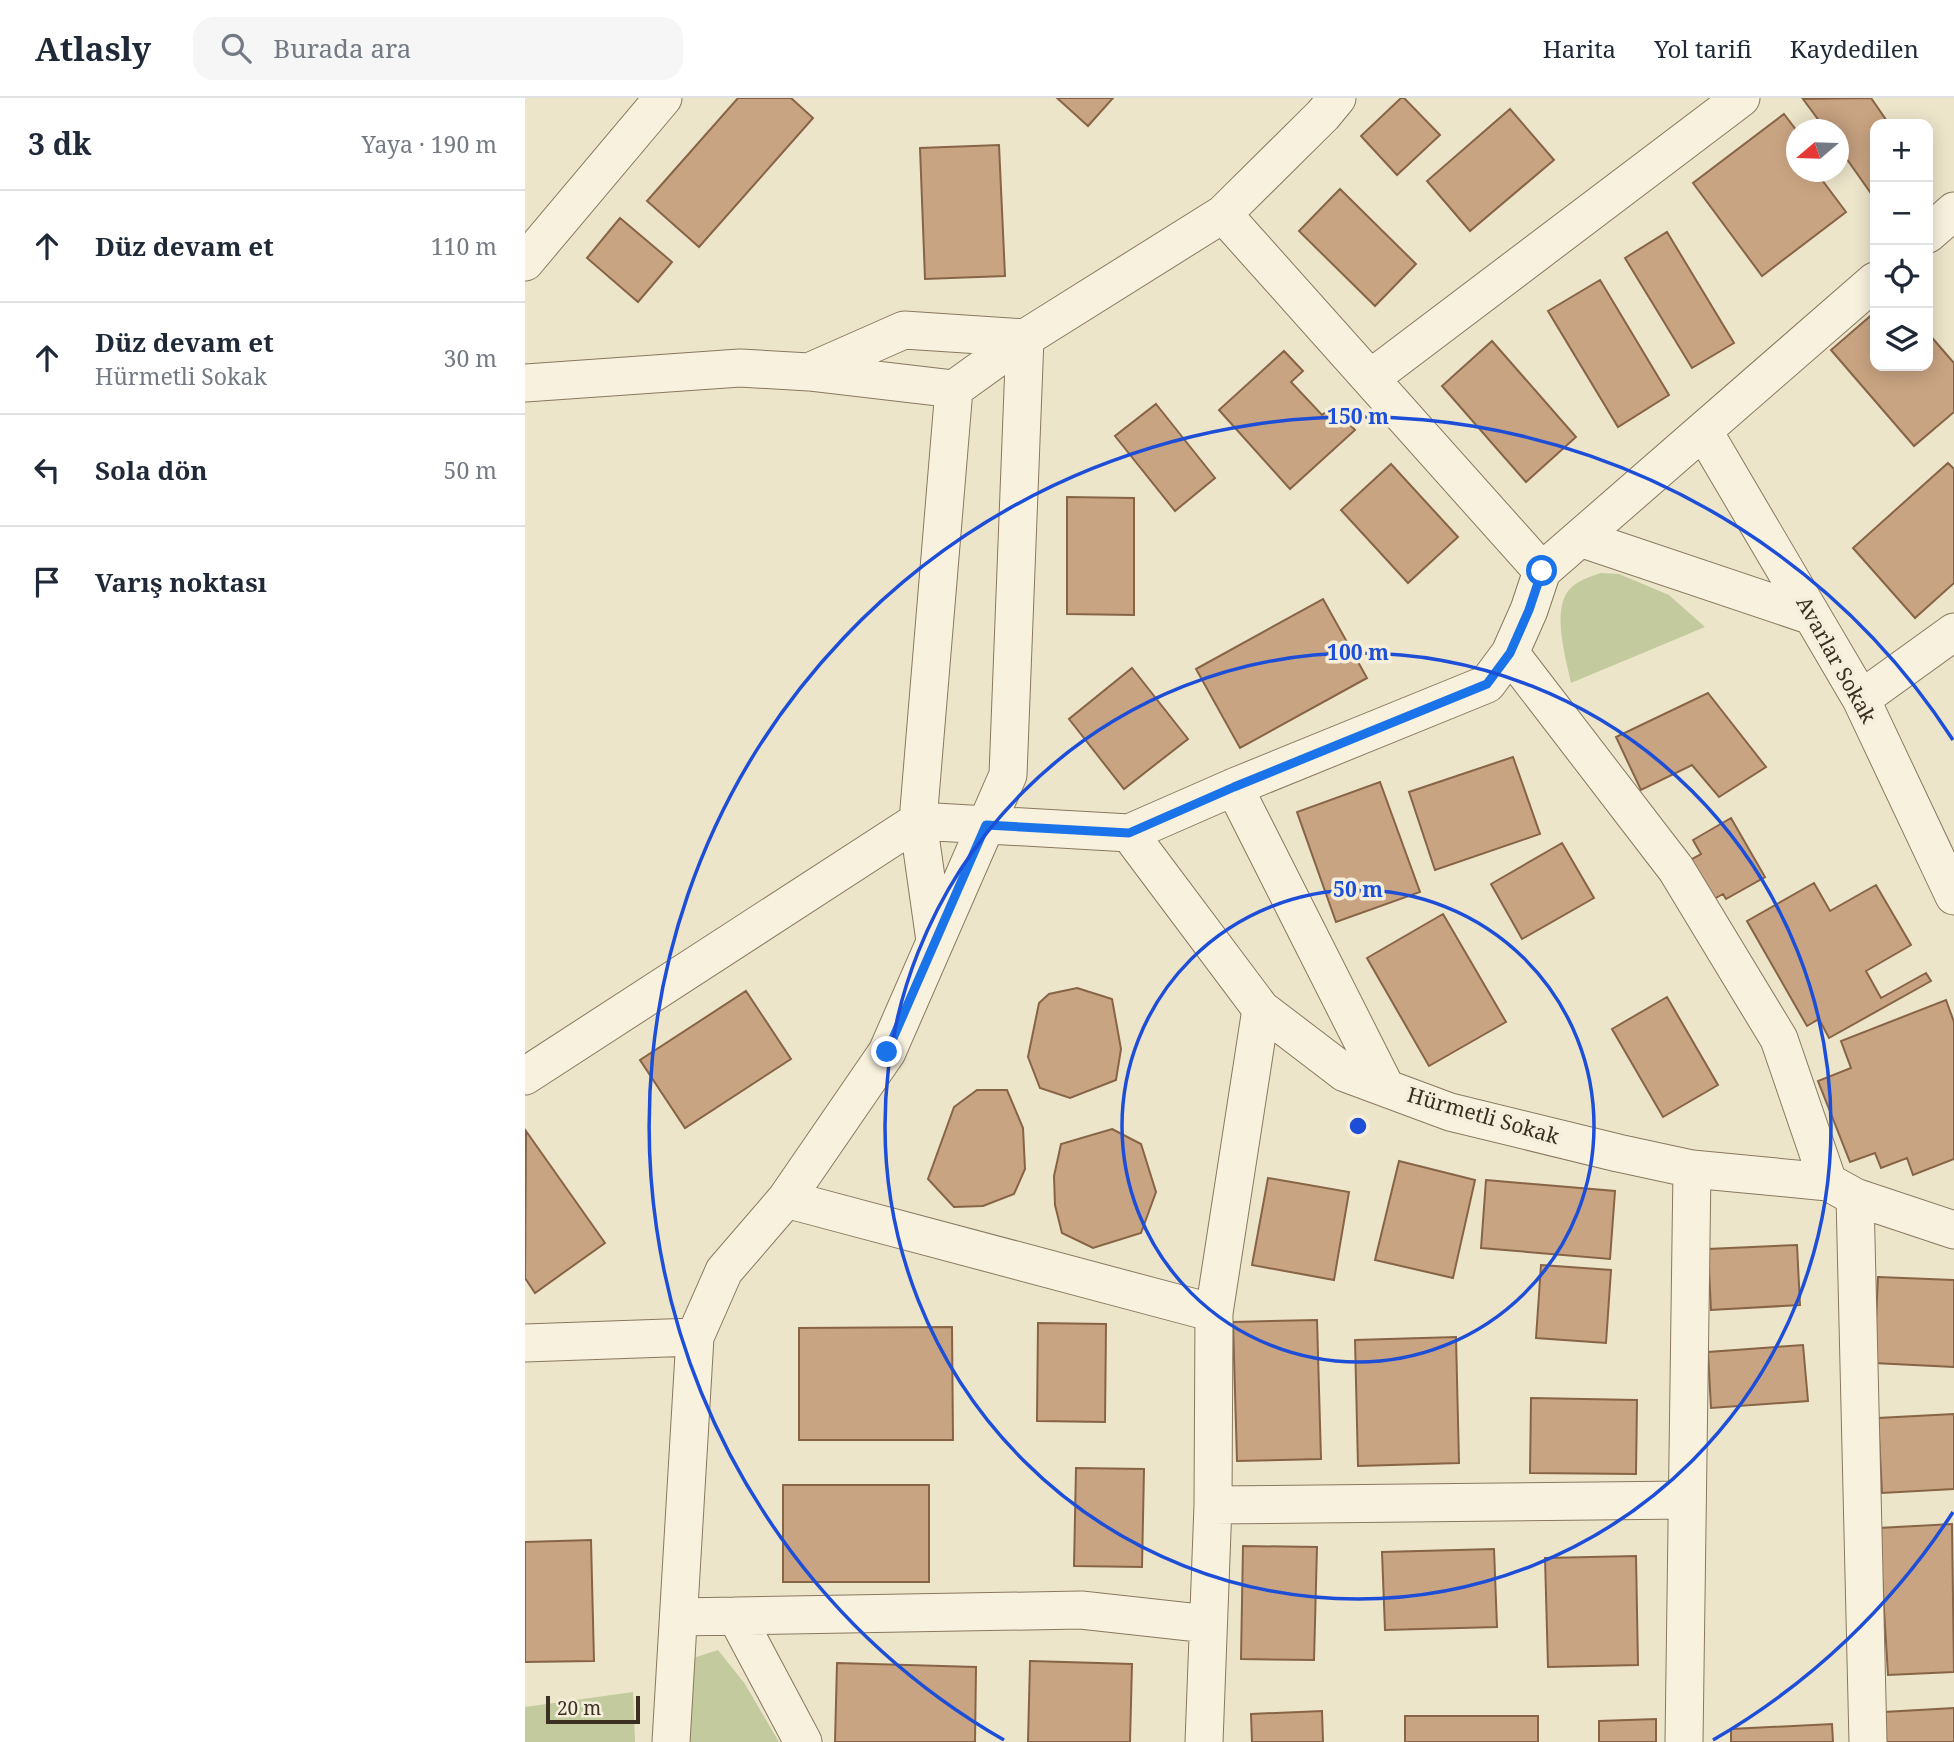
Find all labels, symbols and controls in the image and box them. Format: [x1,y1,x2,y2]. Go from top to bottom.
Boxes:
search box [193,17,683,80]
text: Atlasly [35,26,151,71]
icon: search [217,29,255,67]
text: Burada ara [273,30,411,66]
text: Harita [1543,32,1616,65]
text: Yol tarifi [1654,32,1752,65]
text: Kaydedilen [1790,32,1919,65]
north arrow [1786,119,1849,182]
map controls [1870,119,1933,371]
button: + [1870,119,1933,182]
text: 3 dk [28,123,91,164]
text: Yaya · 190 m [362,128,497,160]
button: − [1870,182,1933,245]
icon: ahead [28,227,66,265]
text: Düz devam et [95,228,274,264]
text: 110 m [431,230,497,262]
button: locate [1870,245,1933,308]
button: layers [1870,308,1933,371]
text: Düz devam et [95,324,274,360]
icon: ahead [28,339,66,377]
text: 30 m [444,342,497,374]
text: Hürmetli Sokak [95,360,267,392]
text: 150 m [1327,402,1389,430]
icon: left [28,451,66,489]
text: Sola dön [95,452,208,488]
text: 50 m [444,454,497,486]
route start [1526,555,1557,586]
icon: arrive [28,563,66,601]
text: Varış noktası [95,564,267,600]
street label: Avarlar Sokak [1790,591,1884,729]
text: 100 m [1327,638,1389,666]
text: 50 m [1333,875,1383,903]
route end [871,1036,902,1067]
street label: Hürmetli Sokak [1404,1080,1563,1150]
centre of rings [1346,1114,1370,1138]
scale bar [546,1693,641,1725]
text: 20 m [557,1695,601,1721]

